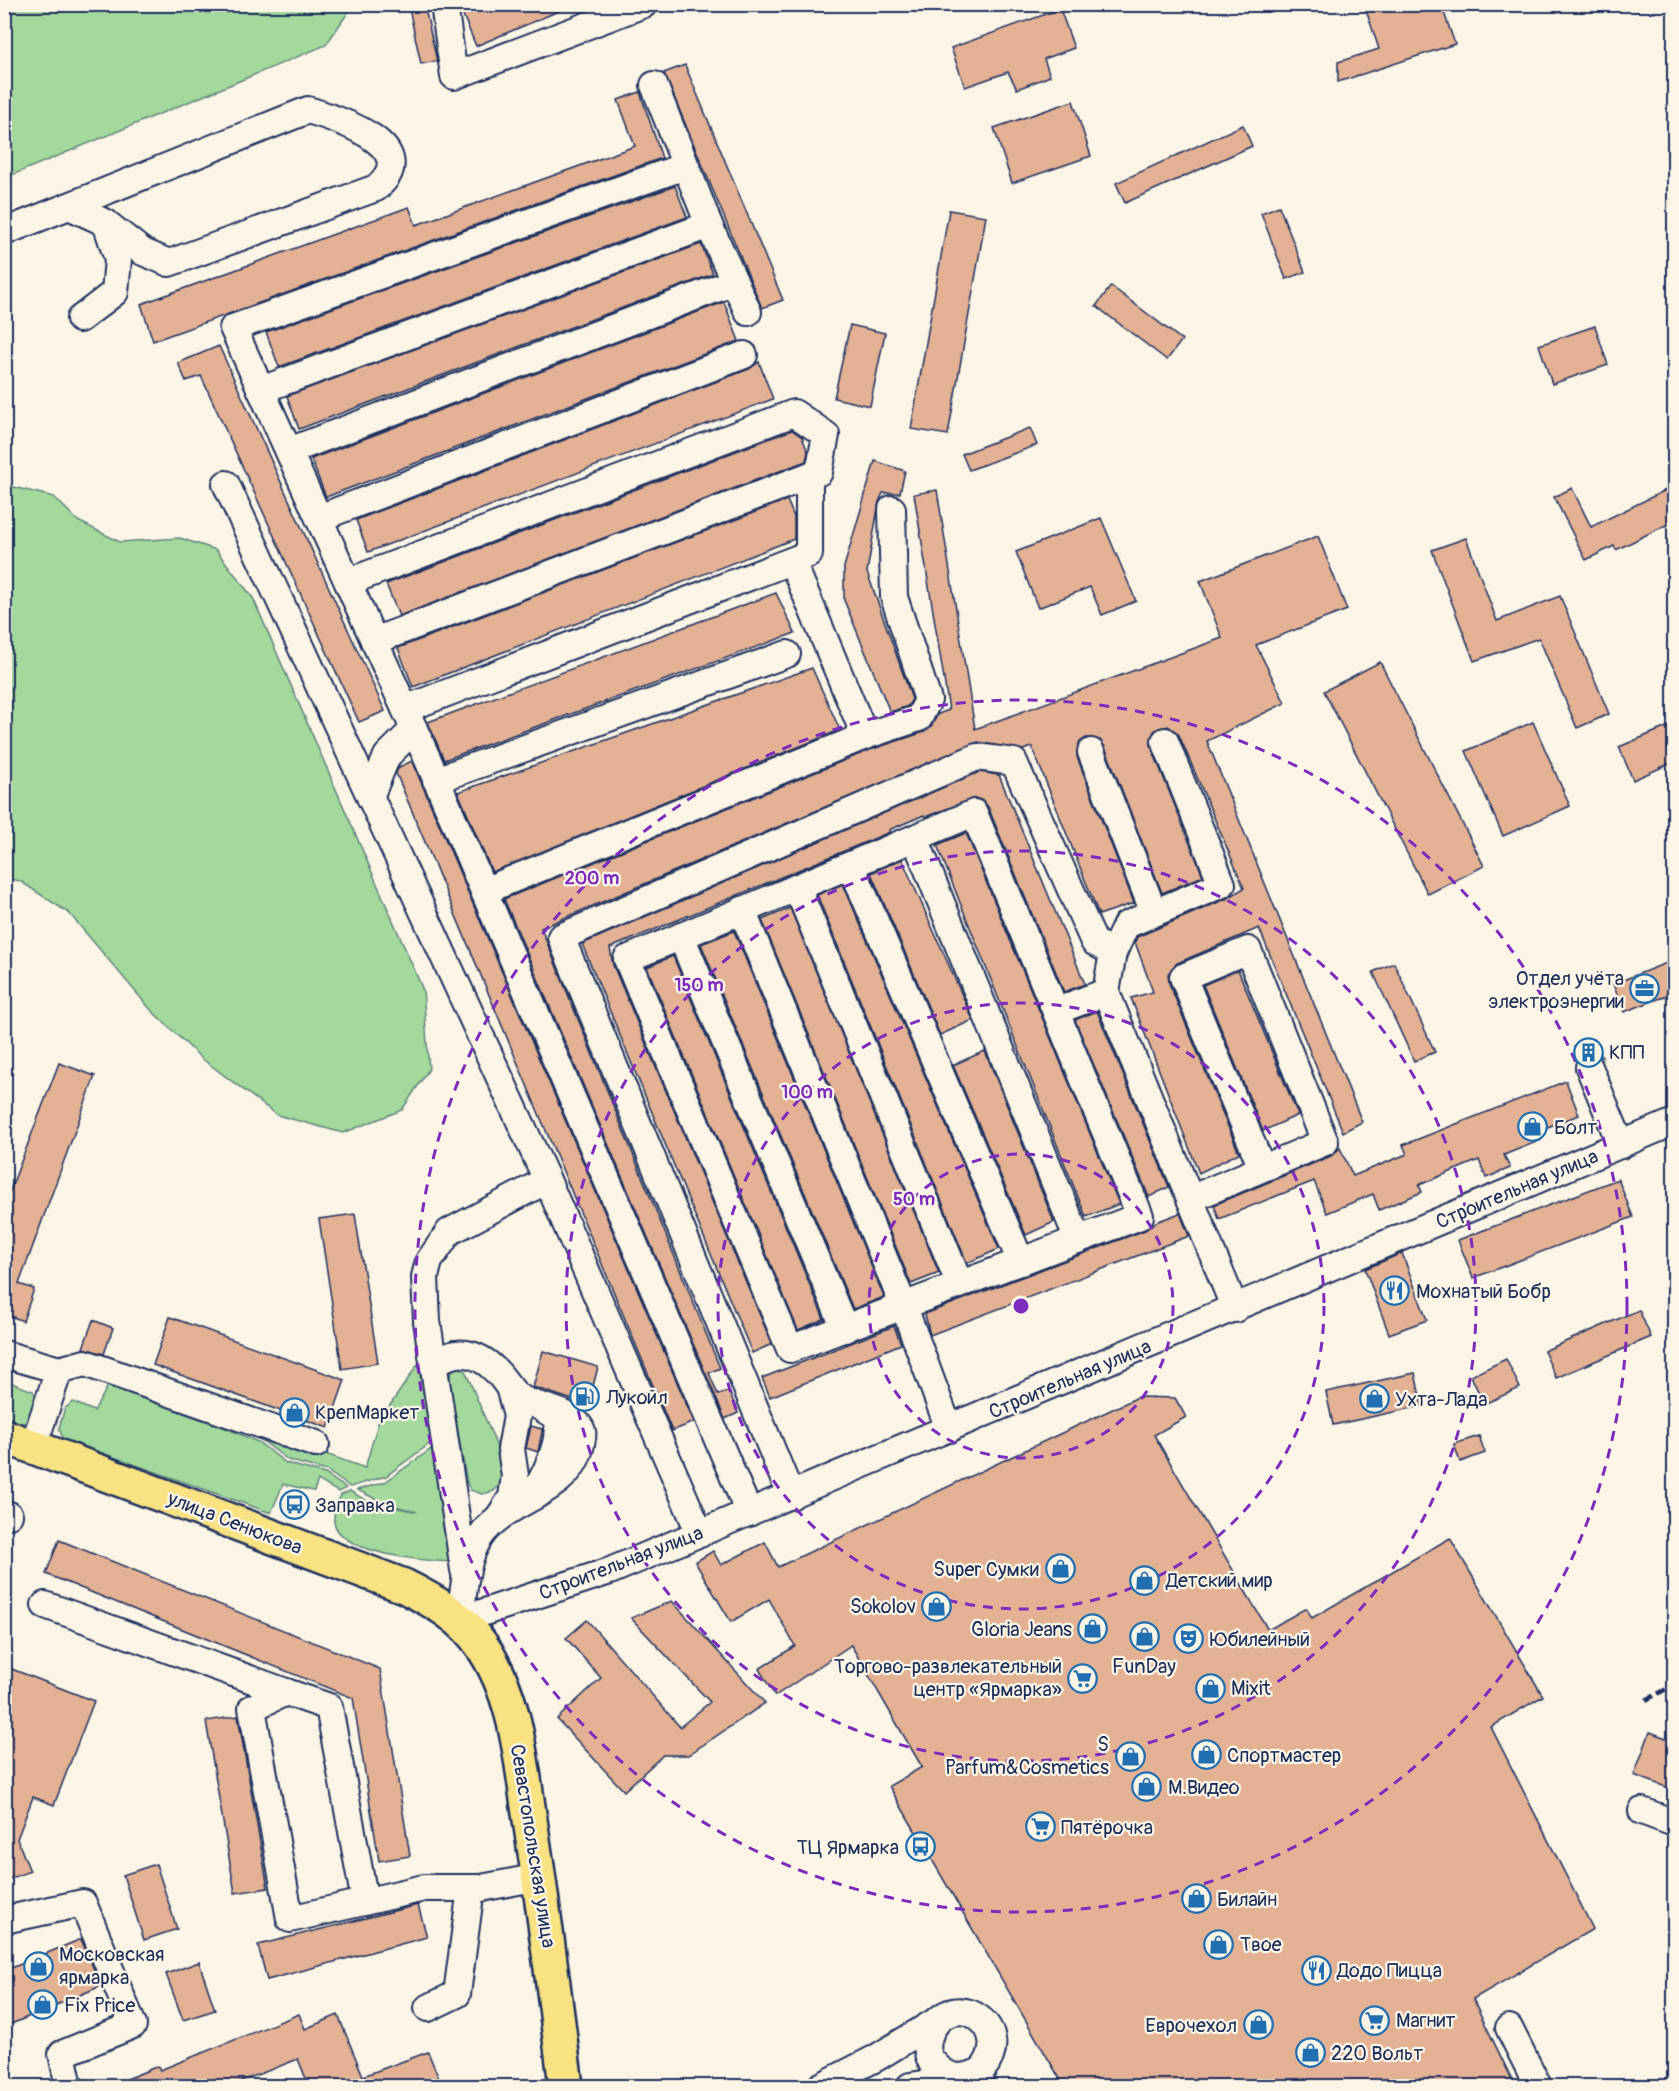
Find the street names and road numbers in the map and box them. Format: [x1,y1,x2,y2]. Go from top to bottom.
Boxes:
street label: Строительная улица [1432,1144,1602,1234]
street label: Строительная улица [985,1334,1155,1424]
street label: улица Сенюкова [163,1486,306,1560]
street label: Строительная улица [535,1520,707,1606]
street label: Севастопольская улица [505,1742,561,1950]

